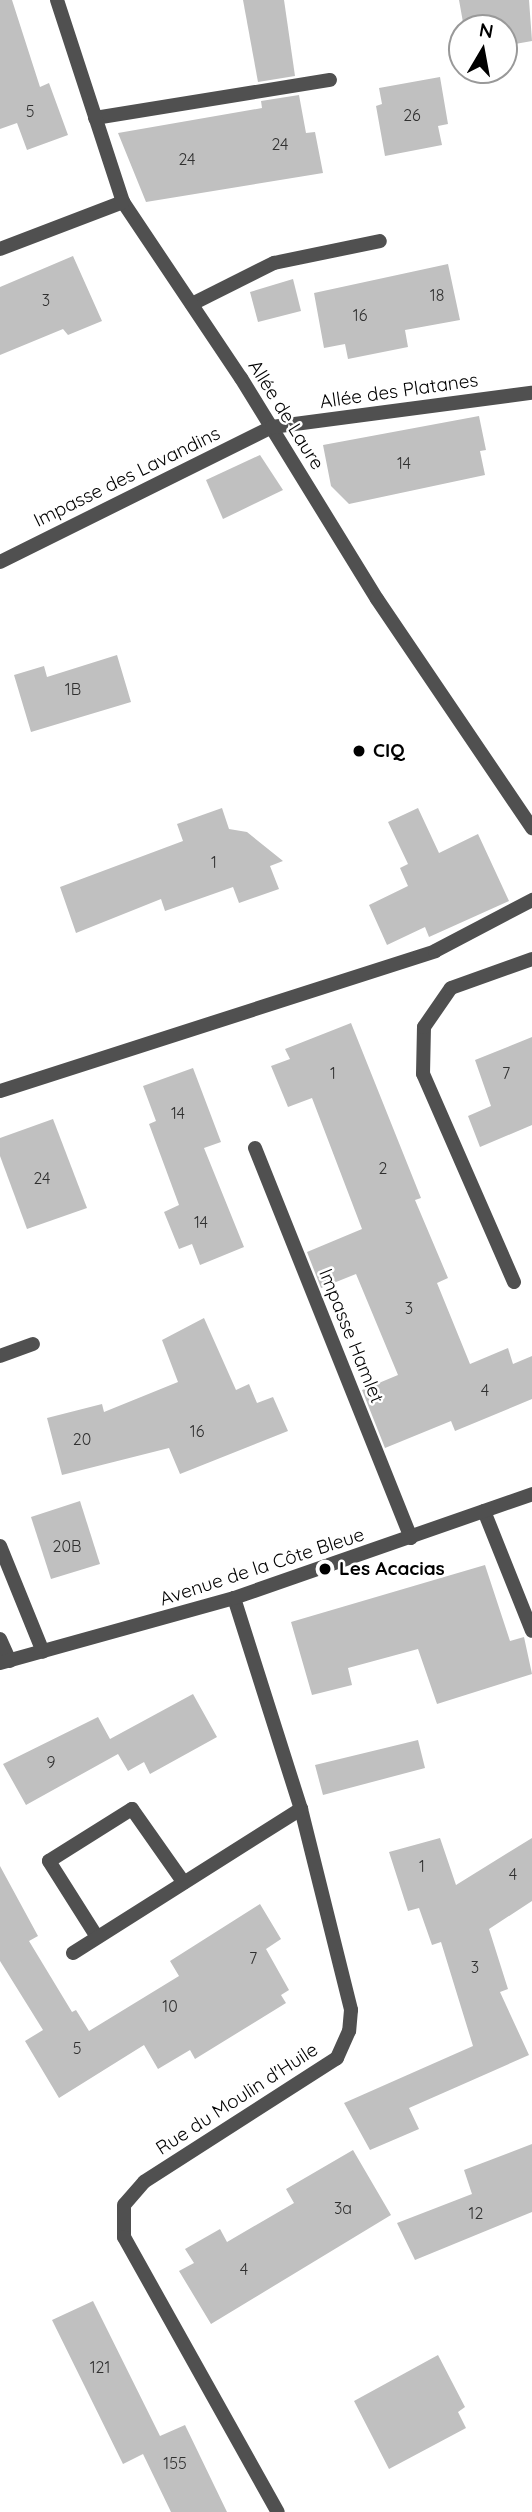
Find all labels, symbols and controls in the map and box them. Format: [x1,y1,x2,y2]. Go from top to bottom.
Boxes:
north arrow [448,14,518,84]
text: N [477,17,495,43]
house number: 5 [26,101,34,121]
house number: 26 [403,105,421,125]
house number: 24 [271,134,289,154]
house number: 24 [178,149,196,169]
house number: 18 [430,285,444,305]
house number: 3 [42,290,50,310]
house number: 16 [353,305,367,325]
street label: Allée de Laure [243,356,329,474]
street label: Allée des Platanes [318,369,480,413]
street label: Impasse des Lavandins [30,422,224,532]
house number: 14 [397,453,411,473]
house number: 1B [65,679,81,699]
place label: CIQ [373,740,404,762]
marker: CIQ [351,743,367,759]
house number: 1 [211,852,217,872]
house number: 1 [330,1063,336,1083]
house number: 7 [502,1063,510,1083]
house number: 14 [171,1103,185,1123]
house number: 2 [379,1158,387,1178]
house number: 24 [33,1168,51,1188]
house number: 14 [194,1212,208,1232]
street label: Impasse Hamlet [314,1266,388,1406]
house number: 3 [405,1298,413,1318]
house number: 4 [481,1380,489,1400]
house number: 16 [190,1421,204,1441]
house number: 20 [73,1429,91,1449]
street label: Avenue de la Côte Bleue [157,1523,367,1611]
house number: 20B [53,1536,81,1556]
place label: Les Acacias [339,1558,445,1580]
marker: Les Acacias [317,1561,333,1577]
house number: 9 [47,1752,55,1772]
house number: 1 [419,1856,425,1876]
house number: 4 [509,1864,517,1884]
house number: 7 [249,1948,257,1968]
house number: 3 [471,1957,479,1977]
house number: 10 [162,1996,178,2016]
house number: 5 [73,2038,81,2058]
street label: Rue du Moulin d'Huile [152,2038,322,2160]
house number: 3a [334,2198,352,2218]
house number: 12 [469,2203,483,2223]
house number: 4 [240,2259,248,2279]
house number: 121 [90,2357,110,2377]
house number: 155 [163,2453,187,2473]

